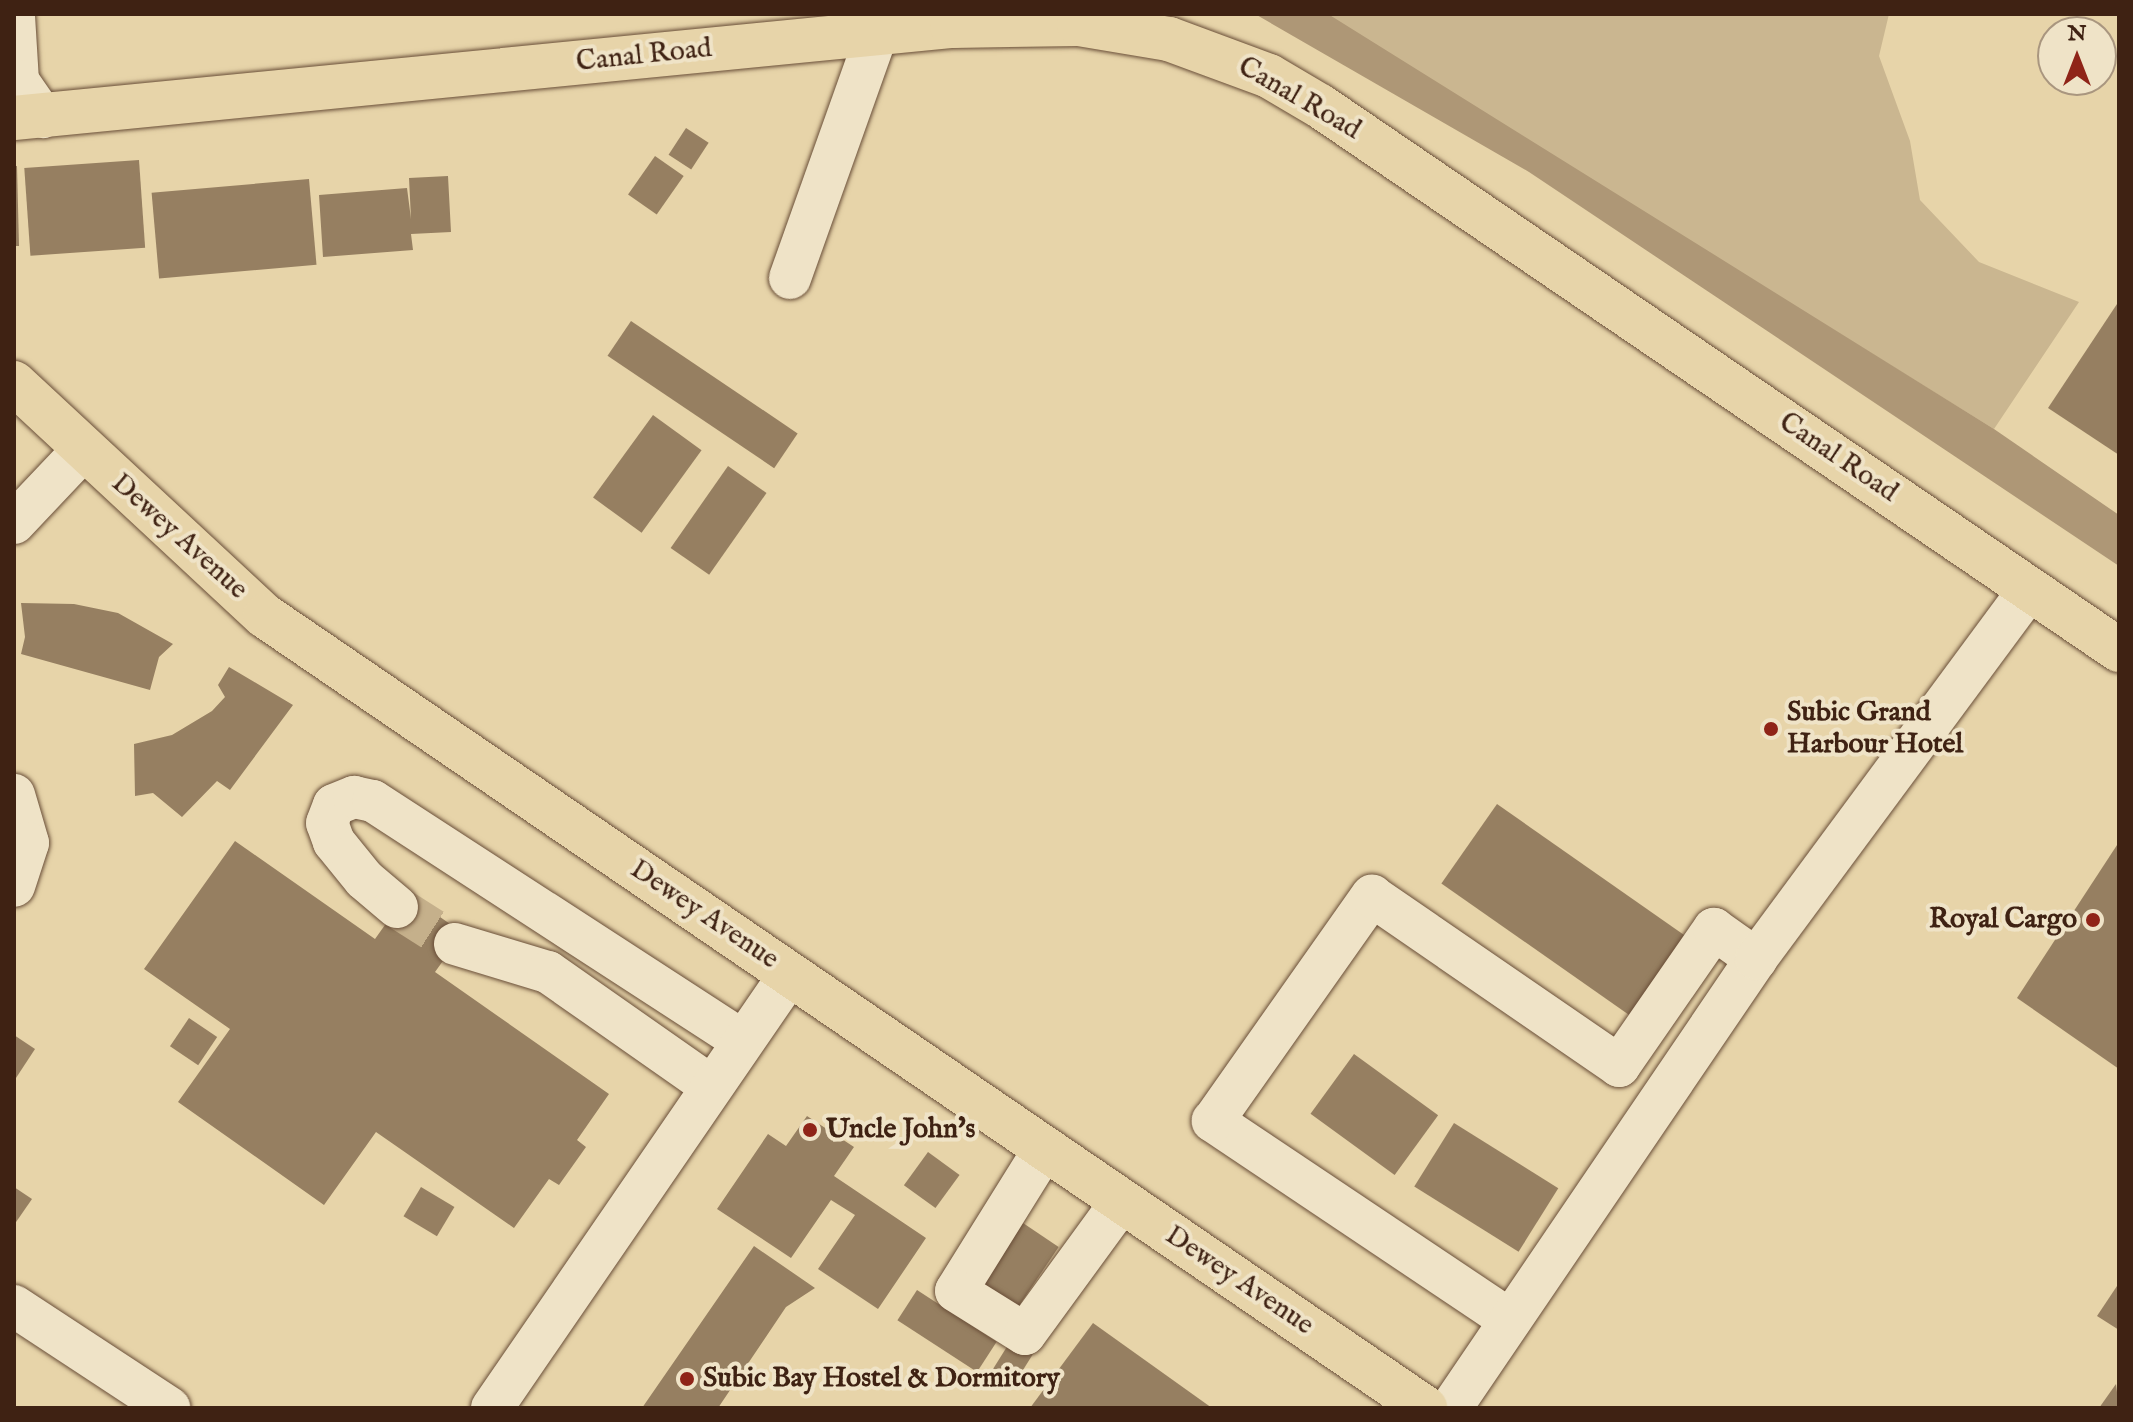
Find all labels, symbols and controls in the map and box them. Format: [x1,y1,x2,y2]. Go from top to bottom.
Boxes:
north arrow [2037,16,2117,96]
text: N [2067,20,2087,48]
street label: Canal Road [575,32,713,80]
street label: Canal Road [1232,50,1366,148]
street label: Canal Road [1772,406,1904,510]
street label: Dewey Avenue [104,467,254,607]
place label: Subic Grand Harbour Hotel [1787,696,1963,762]
marker: Subic Grand Harbour Hotel [1762,720,1780,738]
street label: Dewey Avenue [623,853,785,977]
place label: Royal Cargo [1929,903,2077,937]
marker: Royal Cargo [2084,911,2102,929]
place label: Uncle John's [826,1113,975,1147]
marker: Uncle John's [801,1121,819,1139]
street label: Dewey Avenue [1158,1219,1320,1343]
place label: Subic Bay Hostel & Dormitory [703,1362,1060,1396]
marker: Subic Bay Hostel & Dormitory [678,1370,696,1388]

